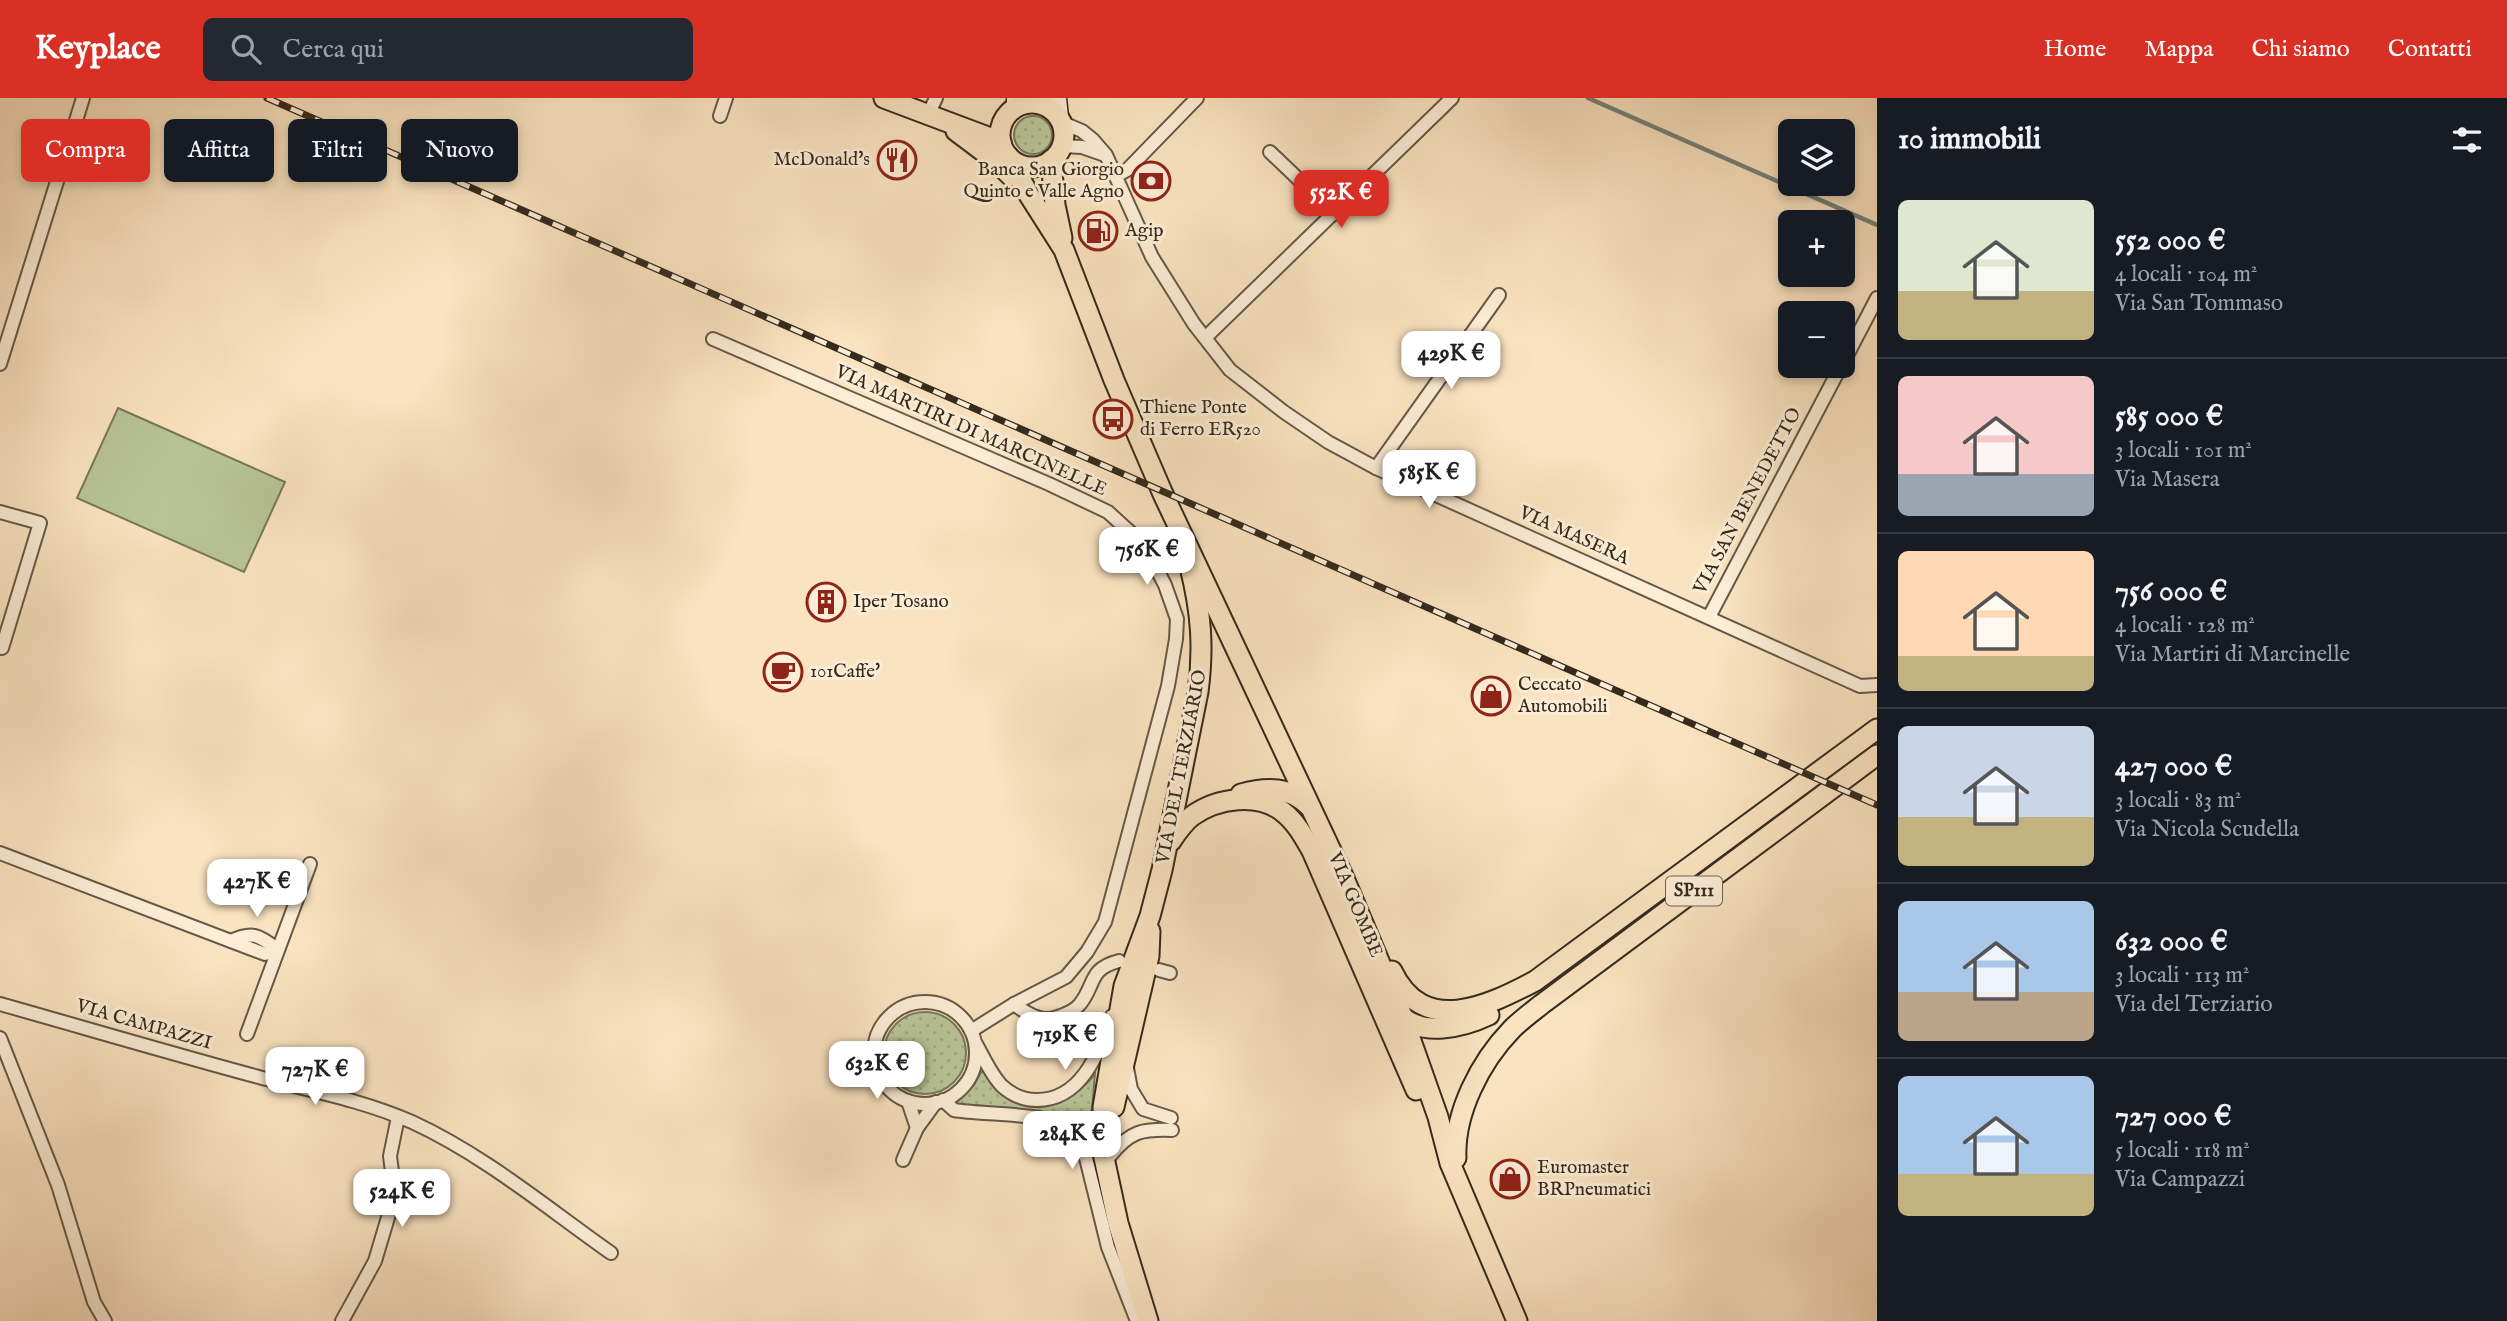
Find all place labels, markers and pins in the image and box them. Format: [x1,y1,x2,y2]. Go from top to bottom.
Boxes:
restaurant icon: McDonald's [876,139,918,181]
place label: McDonald's [773,148,870,172]
place label: Banca San Giorgio Quinto e Valle Agno [964,158,1124,204]
bank icon: Banca San Giorgio Quinto e Valle Agno [1130,160,1172,202]
pin: 552K € [1284,170,1398,230]
fuel station icon: Agip [1077,210,1119,252]
place label: Agip [1124,219,1163,243]
pin: 429K € [1394,331,1508,391]
place label: Thiene Ponte di Ferro ER520 [1140,396,1261,442]
bus stop icon: Thiene Ponte di Ferro ER520 [1092,398,1134,440]
pin: 585K € [1372,450,1486,510]
pin: 756K € [1090,528,1204,587]
building icon: Iper Tosano [805,581,847,623]
place label: Iper Tosano [853,590,949,614]
cafe icon: 101Caffe' [762,651,804,693]
place label: 101Caffe' [810,660,880,684]
place label: Ceccato Automobili [1517,673,1608,719]
shop icon: Ceccato Automobili [1470,675,1512,717]
pin: 427K € [200,860,314,919]
pin: 719K € [1008,1012,1122,1072]
pin: 632K € [820,1042,934,1101]
pin: 727K € [258,1048,372,1107]
pin: 284K € [1015,1112,1129,1171]
place label: Euromaster BRPneumatici [1537,1156,1651,1202]
shop icon: Euromaster BRPneumatici [1489,1158,1531,1200]
pin: 524K € [345,1170,459,1229]

